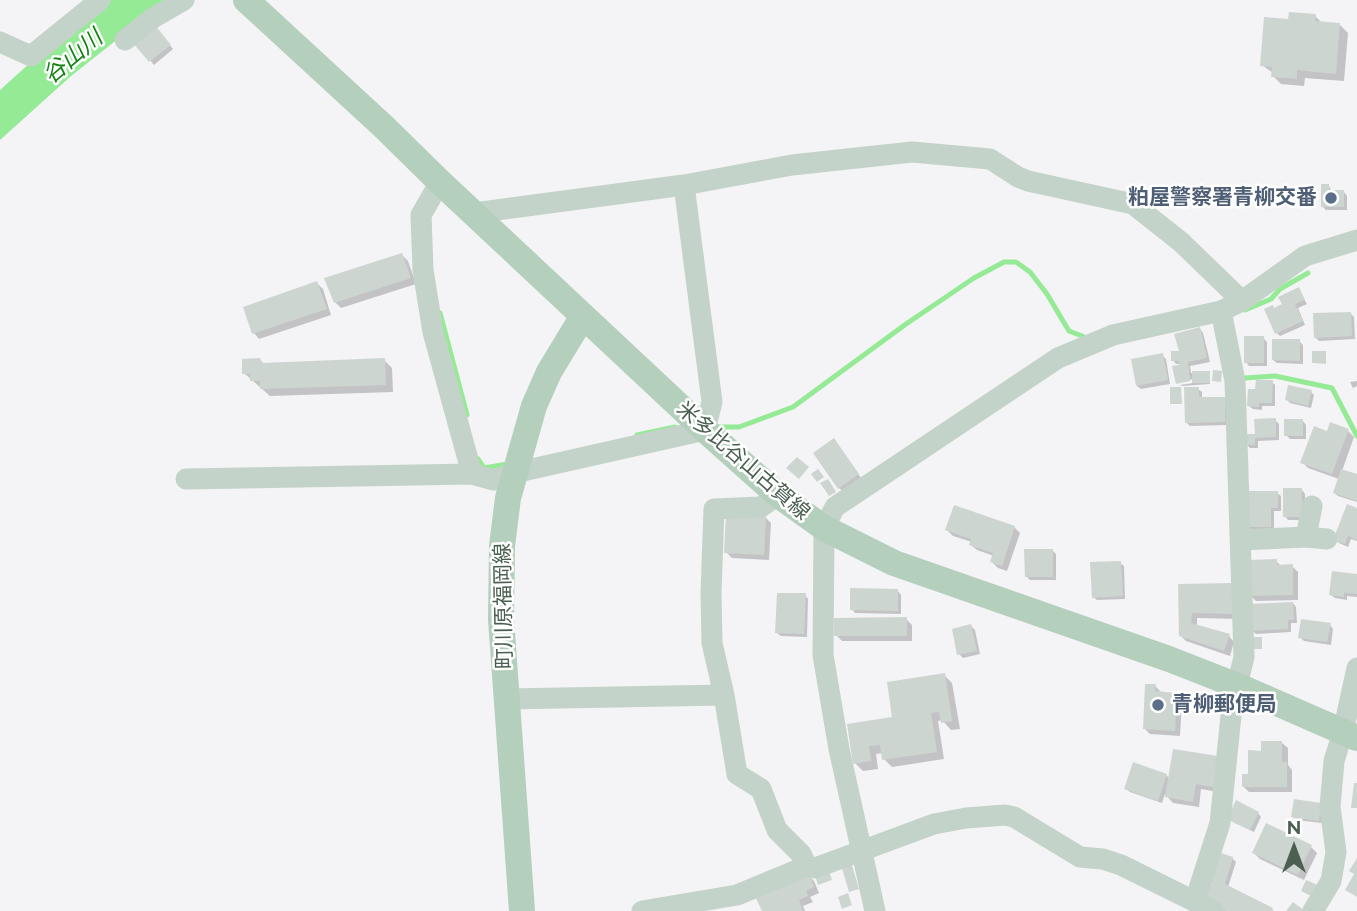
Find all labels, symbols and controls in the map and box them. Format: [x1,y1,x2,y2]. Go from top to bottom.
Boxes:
water label: 谷山川 [38,24,108,90]
place label: 粕屋警察署青柳交番 [1128,185,1317,211]
marker: 粕屋警察署青柳交番 [1323,190,1339,206]
street label: 米多比谷山古賀線 [671,396,815,526]
street label: 町川原福岡線 [490,543,518,669]
place label: 青柳郵便局 [1172,692,1277,718]
marker: 青柳郵便局 [1150,697,1166,713]
north arrow [1259,813,1329,883]
text: N [1287,816,1301,838]

